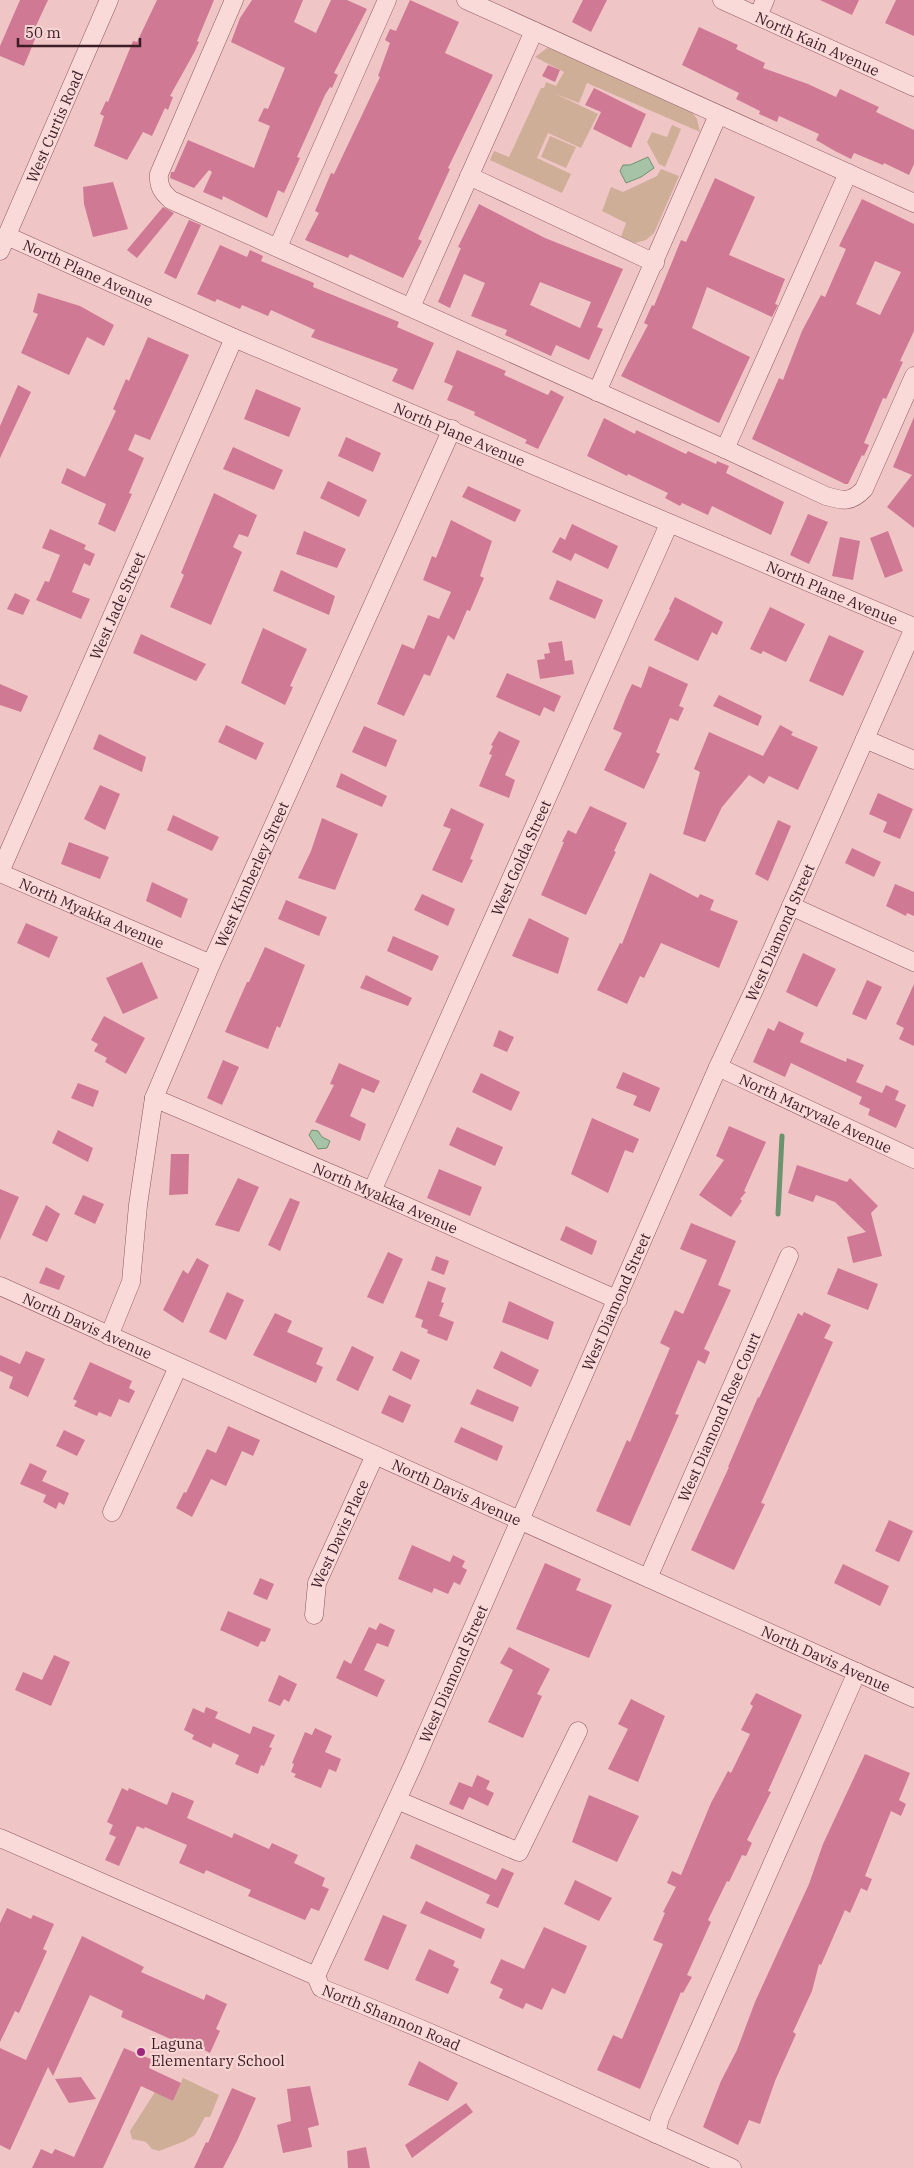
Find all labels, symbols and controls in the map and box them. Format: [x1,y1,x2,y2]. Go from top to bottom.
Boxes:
street label: North Kain Avenue [753,7,883,80]
scale bar [18,15,140,47]
text: 50 m [25,23,61,42]
street label: West Curtis Road [21,67,87,185]
street label: North Plane Avenue [20,235,156,310]
street label: North Plane Avenue [391,398,528,470]
street label: West Jade Street [85,549,149,662]
street label: North Plane Avenue [764,556,901,629]
street label: West Golda Street [486,797,555,918]
street label: West Kimberley Street [210,798,292,950]
street label: West Diamond Street [741,861,818,1004]
street label: North Myakka Avenue [16,873,167,952]
street label: North Maryvale Avenue [736,1069,895,1157]
street label: North Myakka Avenue [310,1158,461,1237]
street label: West Diamond Street [577,1230,654,1373]
street label: North Davis Avenue [20,1288,155,1363]
street label: West Diamond Rose Court [673,1329,764,1504]
street label: North Davis Avenue [389,1454,524,1529]
street label: West Davis Place [306,1476,372,1592]
street label: West Diamond Street [414,1602,491,1745]
street label: North Davis Avenue [758,1621,894,1696]
street label: North Shannon Road [320,1980,463,2054]
place label: Laguna Elementary School [151,2034,285,2070]
marker: Laguna Elementary School [135,2046,147,2058]

